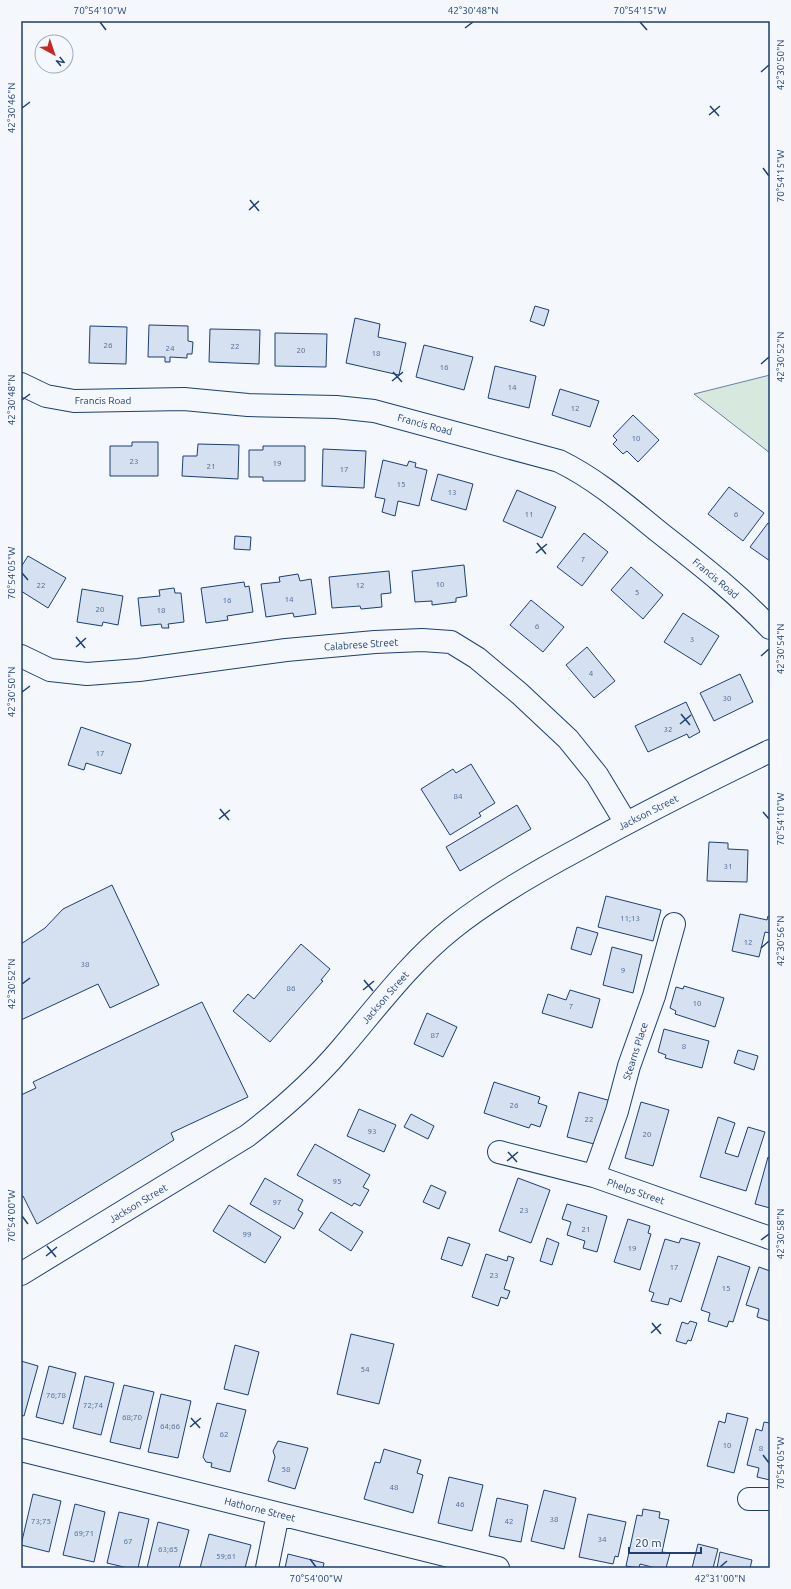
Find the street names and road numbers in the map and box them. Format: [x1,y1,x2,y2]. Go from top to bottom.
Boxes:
street label: Francis Road [75,395,131,406]
street label: Francis Road [396,412,454,437]
street label: Francis Road [691,556,741,601]
street label: Calabrese Street [324,636,399,653]
street label: Jackson Street [616,793,680,832]
street label: Jackson Street [360,969,411,1026]
street label: Stearns Place [621,1021,650,1081]
street label: Phelps Street [606,1176,666,1206]
street label: Jackson Street [107,1182,169,1225]
street label: Hathorne Street [223,1495,297,1524]

